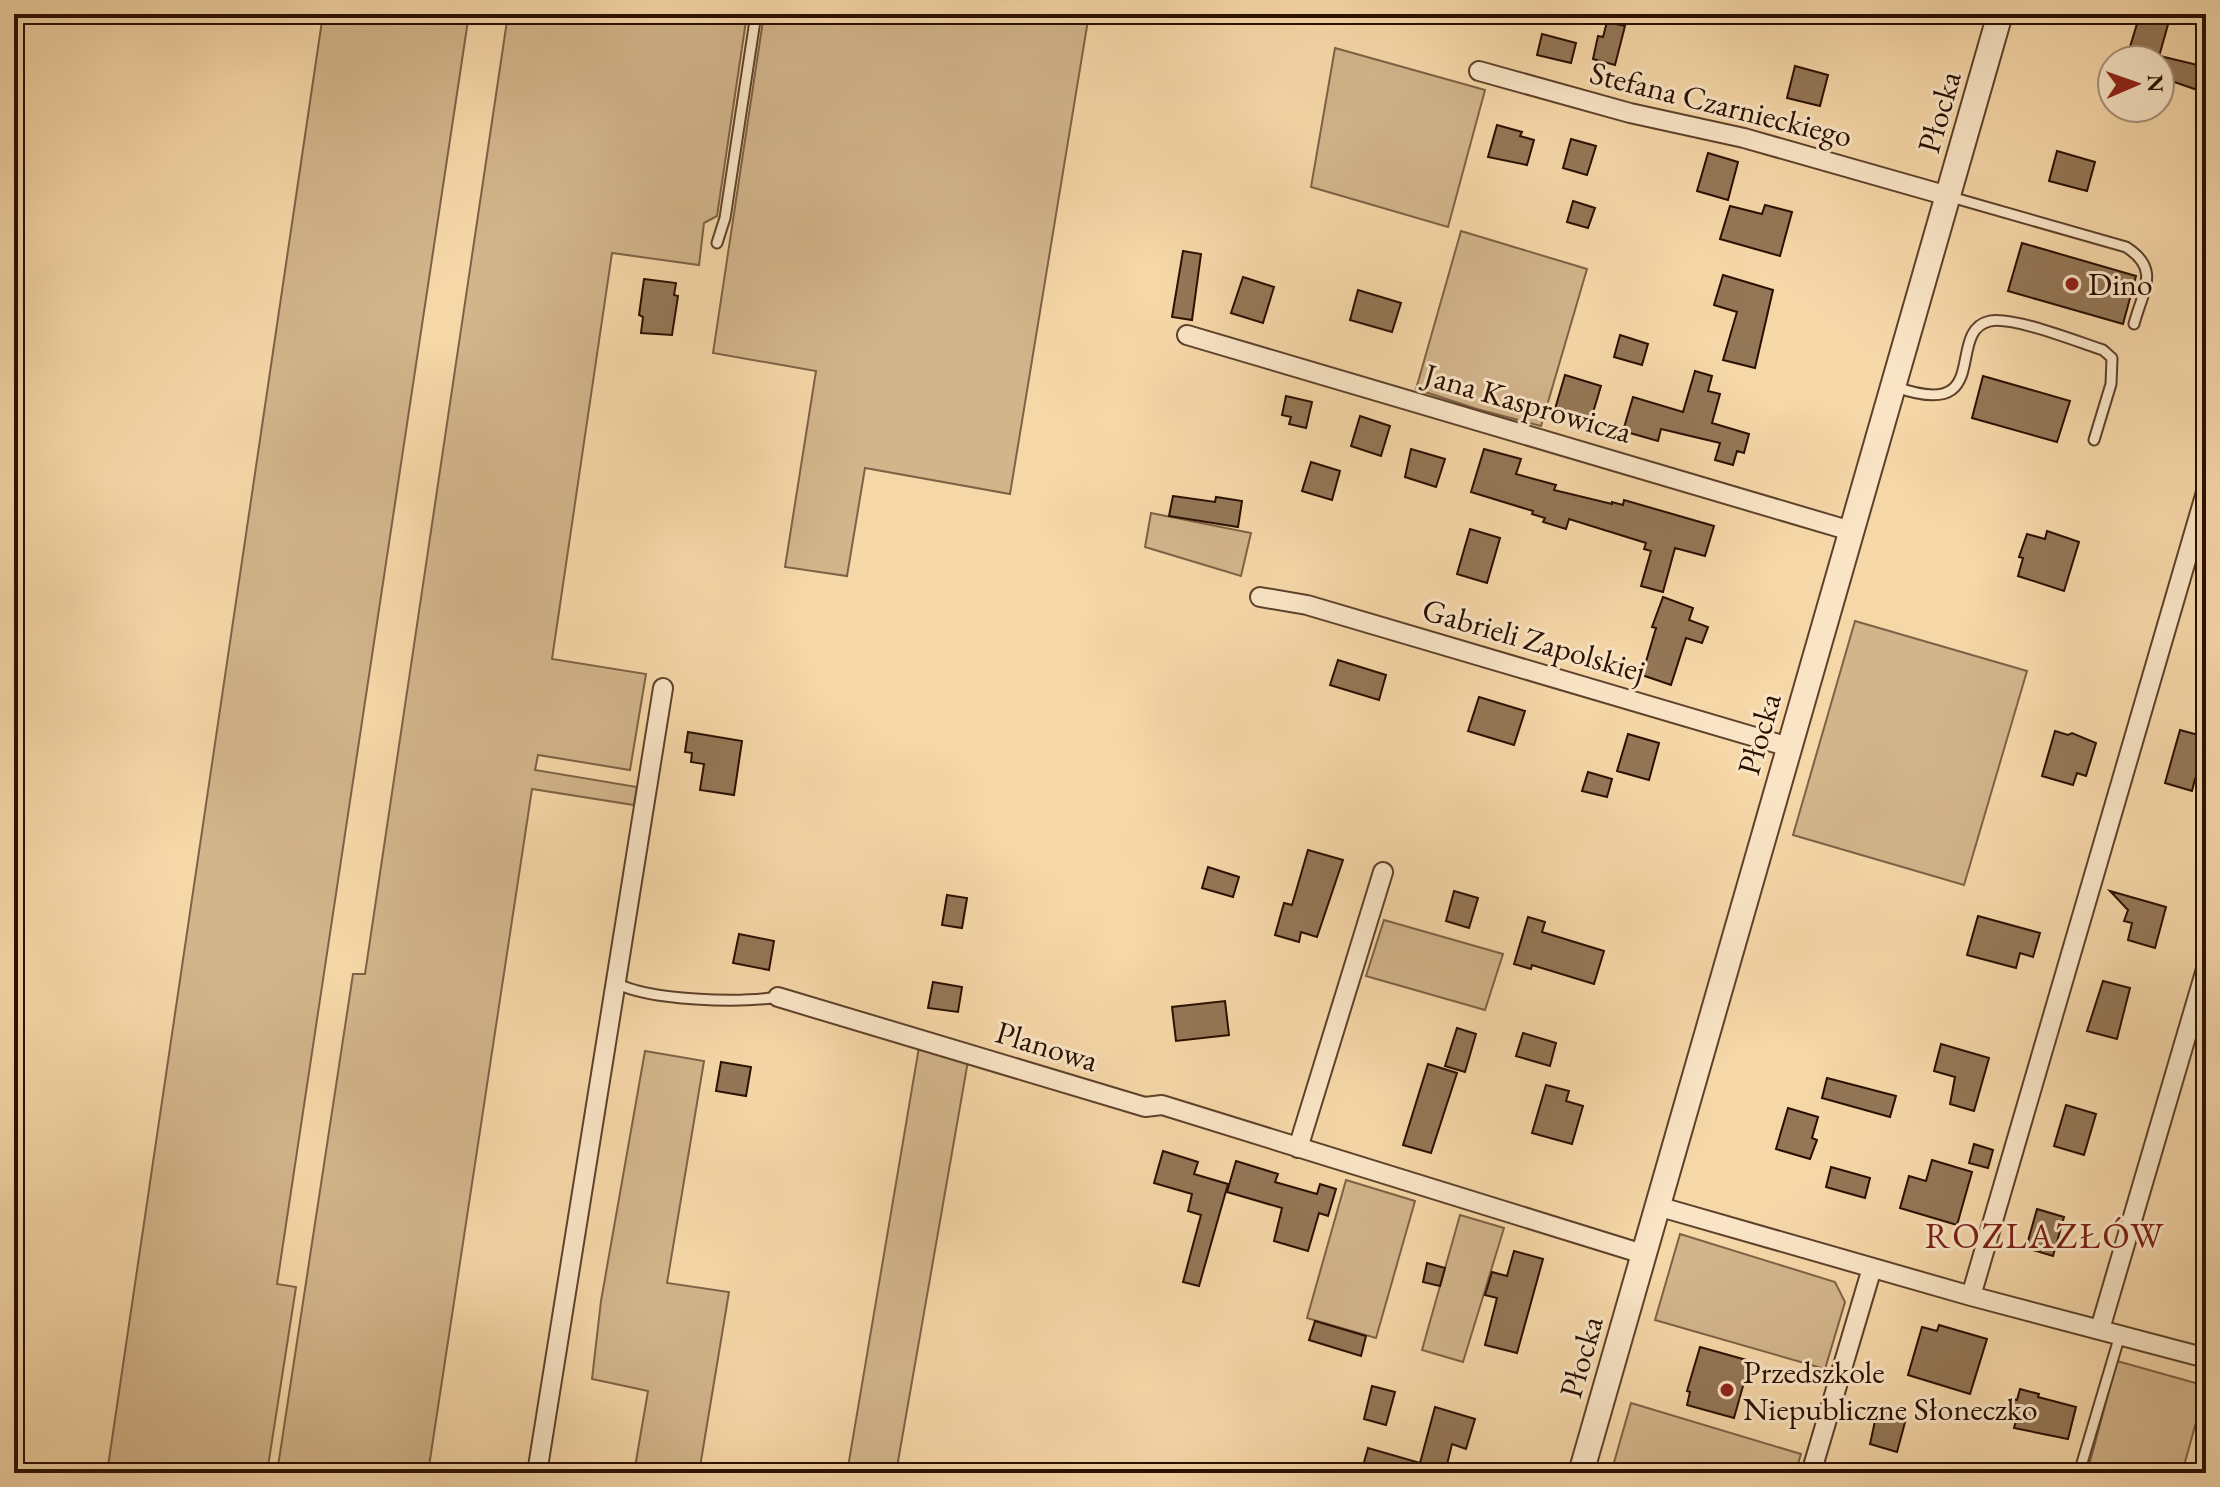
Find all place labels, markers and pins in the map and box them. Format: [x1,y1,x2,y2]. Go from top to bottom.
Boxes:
place label: Dino [2088,263,2153,305]
marker: Dino [2063,275,2081,293]
place label: Przedszkole Niepubliczne Słoneczko [1743,1351,2038,1430]
marker: Przedszkole Niepubliczne Słoneczko [1718,1381,1736,1399]

